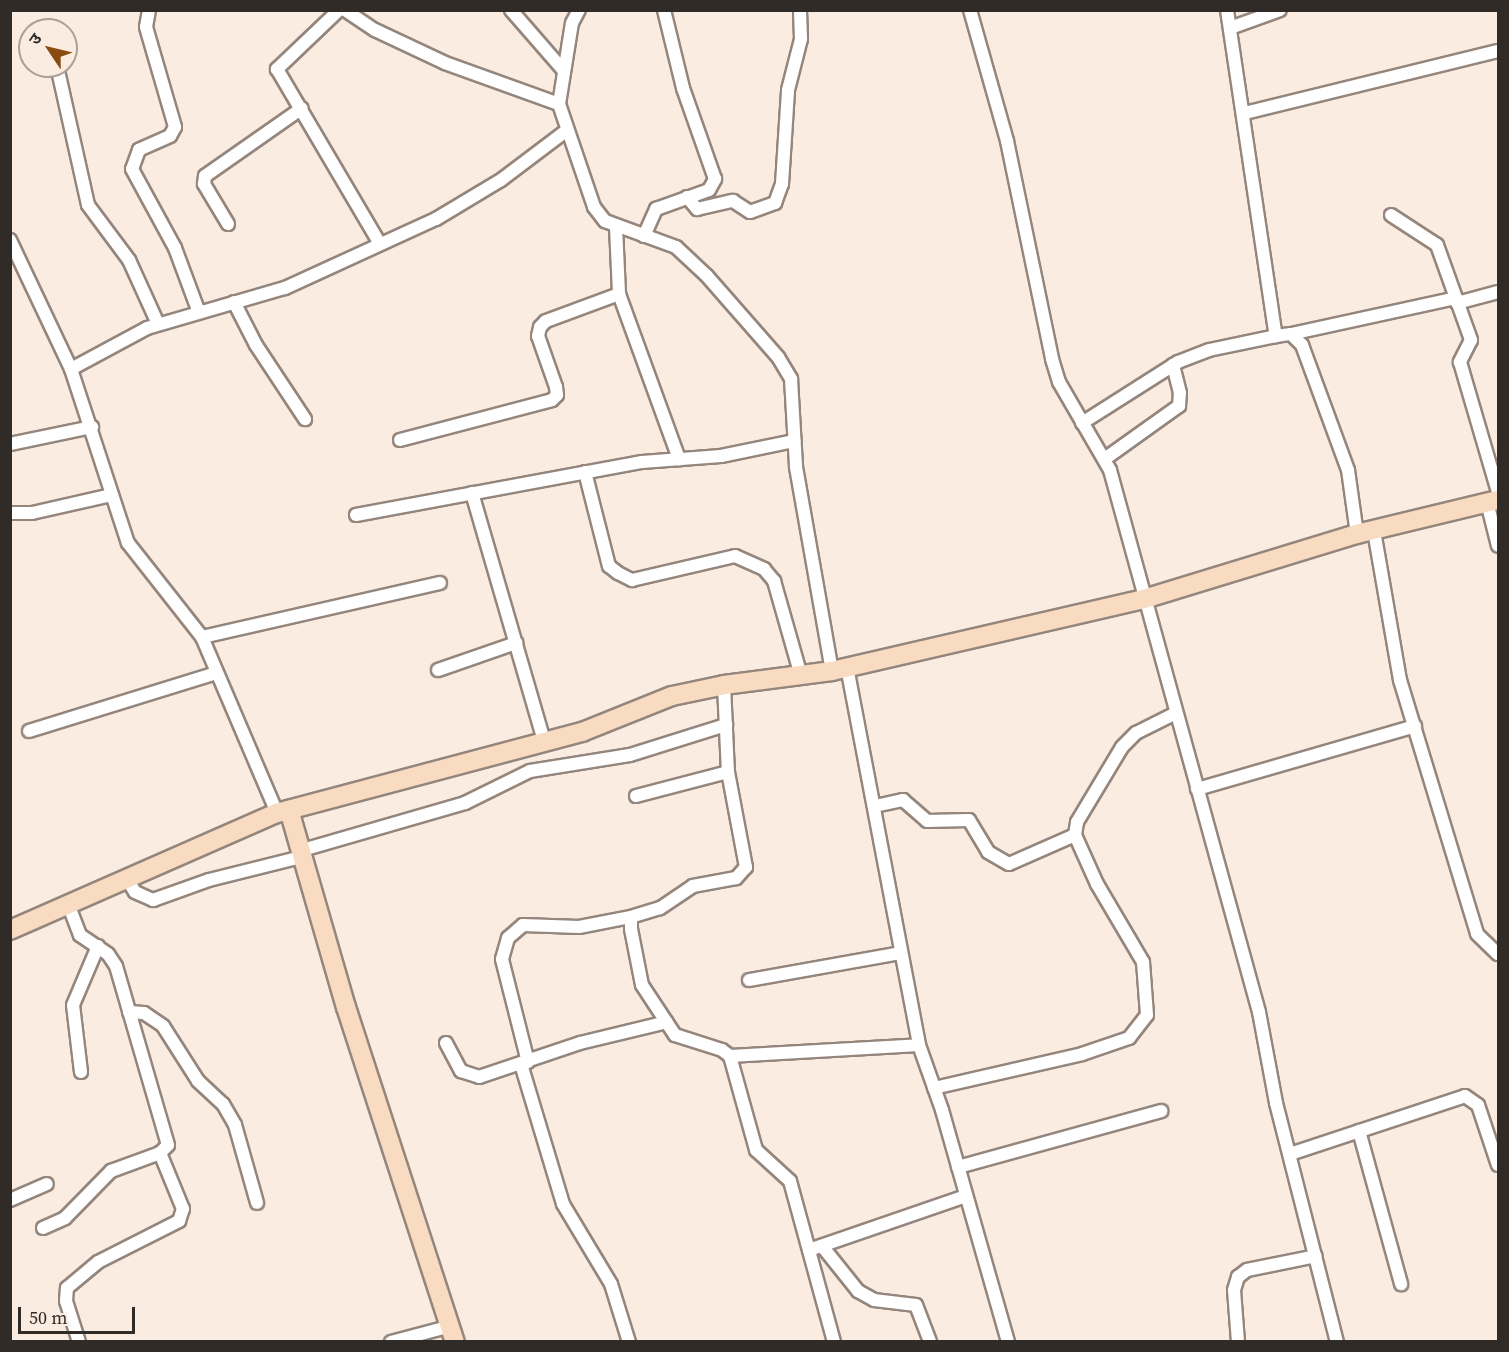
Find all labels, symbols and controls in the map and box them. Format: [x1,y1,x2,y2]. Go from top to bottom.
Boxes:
north arrow [18,18,78,78]
text: उ [23,29,47,49]
scale bar [21,1295,138,1333]
text: 50 m [29,1305,67,1330]

